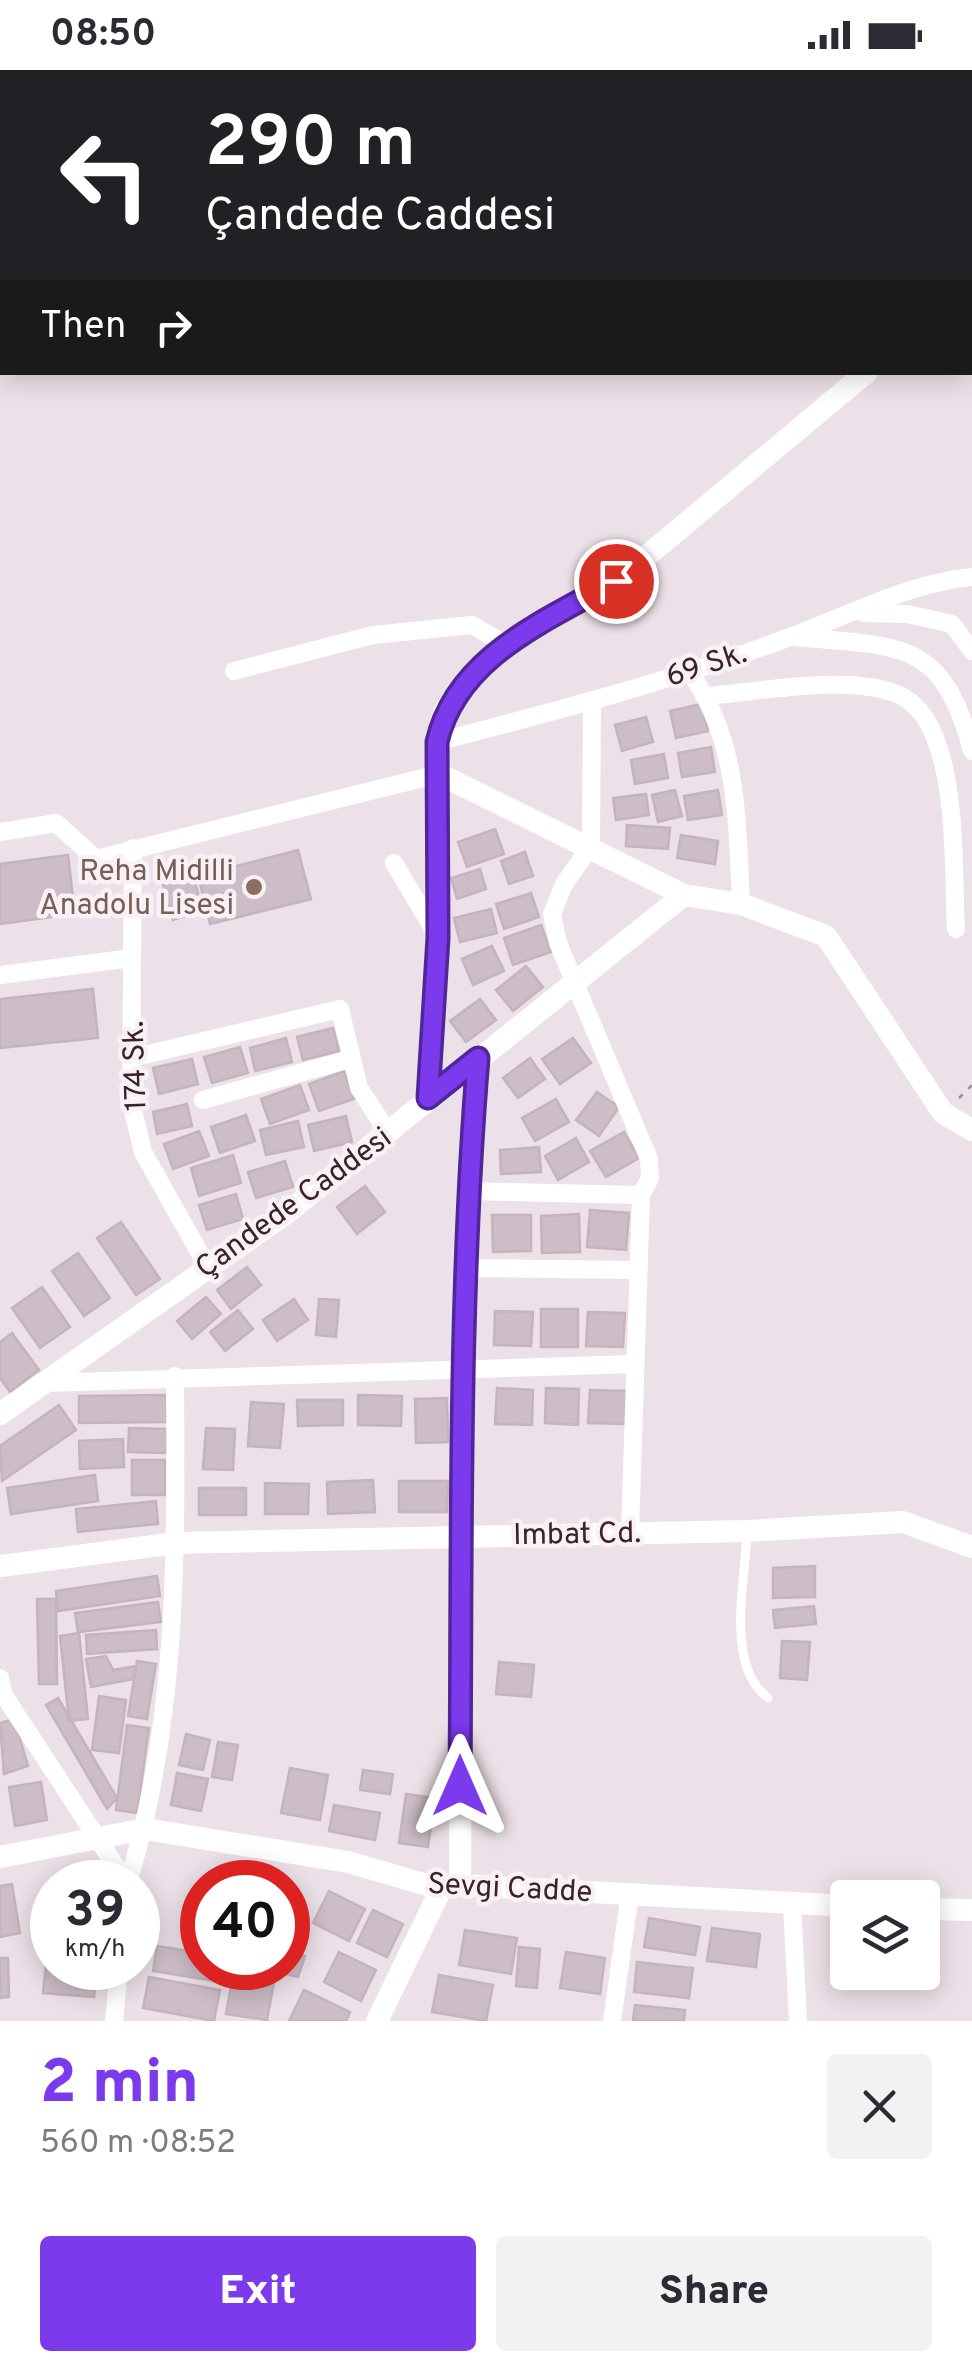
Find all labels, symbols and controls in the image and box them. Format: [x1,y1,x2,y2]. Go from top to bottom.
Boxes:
text: 08:50 [50,11,156,60]
text: 290 m [205,102,416,191]
icon: left [40,110,170,240]
text: Çandede Caddesi [205,189,555,246]
icon: right [146,300,201,355]
text: Then [40,303,126,352]
pin [574,539,659,624]
icon: arrive [589,554,644,609]
street label: 69 Sk. [662,636,752,697]
place label: Reha Midilli Anadolu Lisesi [39,854,234,925]
marker: Reha Midilli Anadolu Lisesi [243,876,265,898]
street label: 174 Sk. [116,1020,157,1112]
street label: Çandede Caddesi [189,1120,400,1288]
street label: Imbat Cd. [513,1516,641,1555]
position arrow [408,1734,512,1838]
speed limit sign: 40 [180,1860,310,1990]
street label: Sevgi Cadde [426,1867,593,1912]
map controls [830,1880,940,1990]
button: layers [830,1880,940,1990]
text: 39 [65,1881,125,1944]
text: km/h [65,1934,125,1966]
text: 2 min [40,2048,199,2124]
button: close [827,2054,932,2159]
text: 560 m · 08:52 [40,2124,236,2164]
button: Exit [40,2236,476,2351]
button: Share [496,2236,932,2351]

